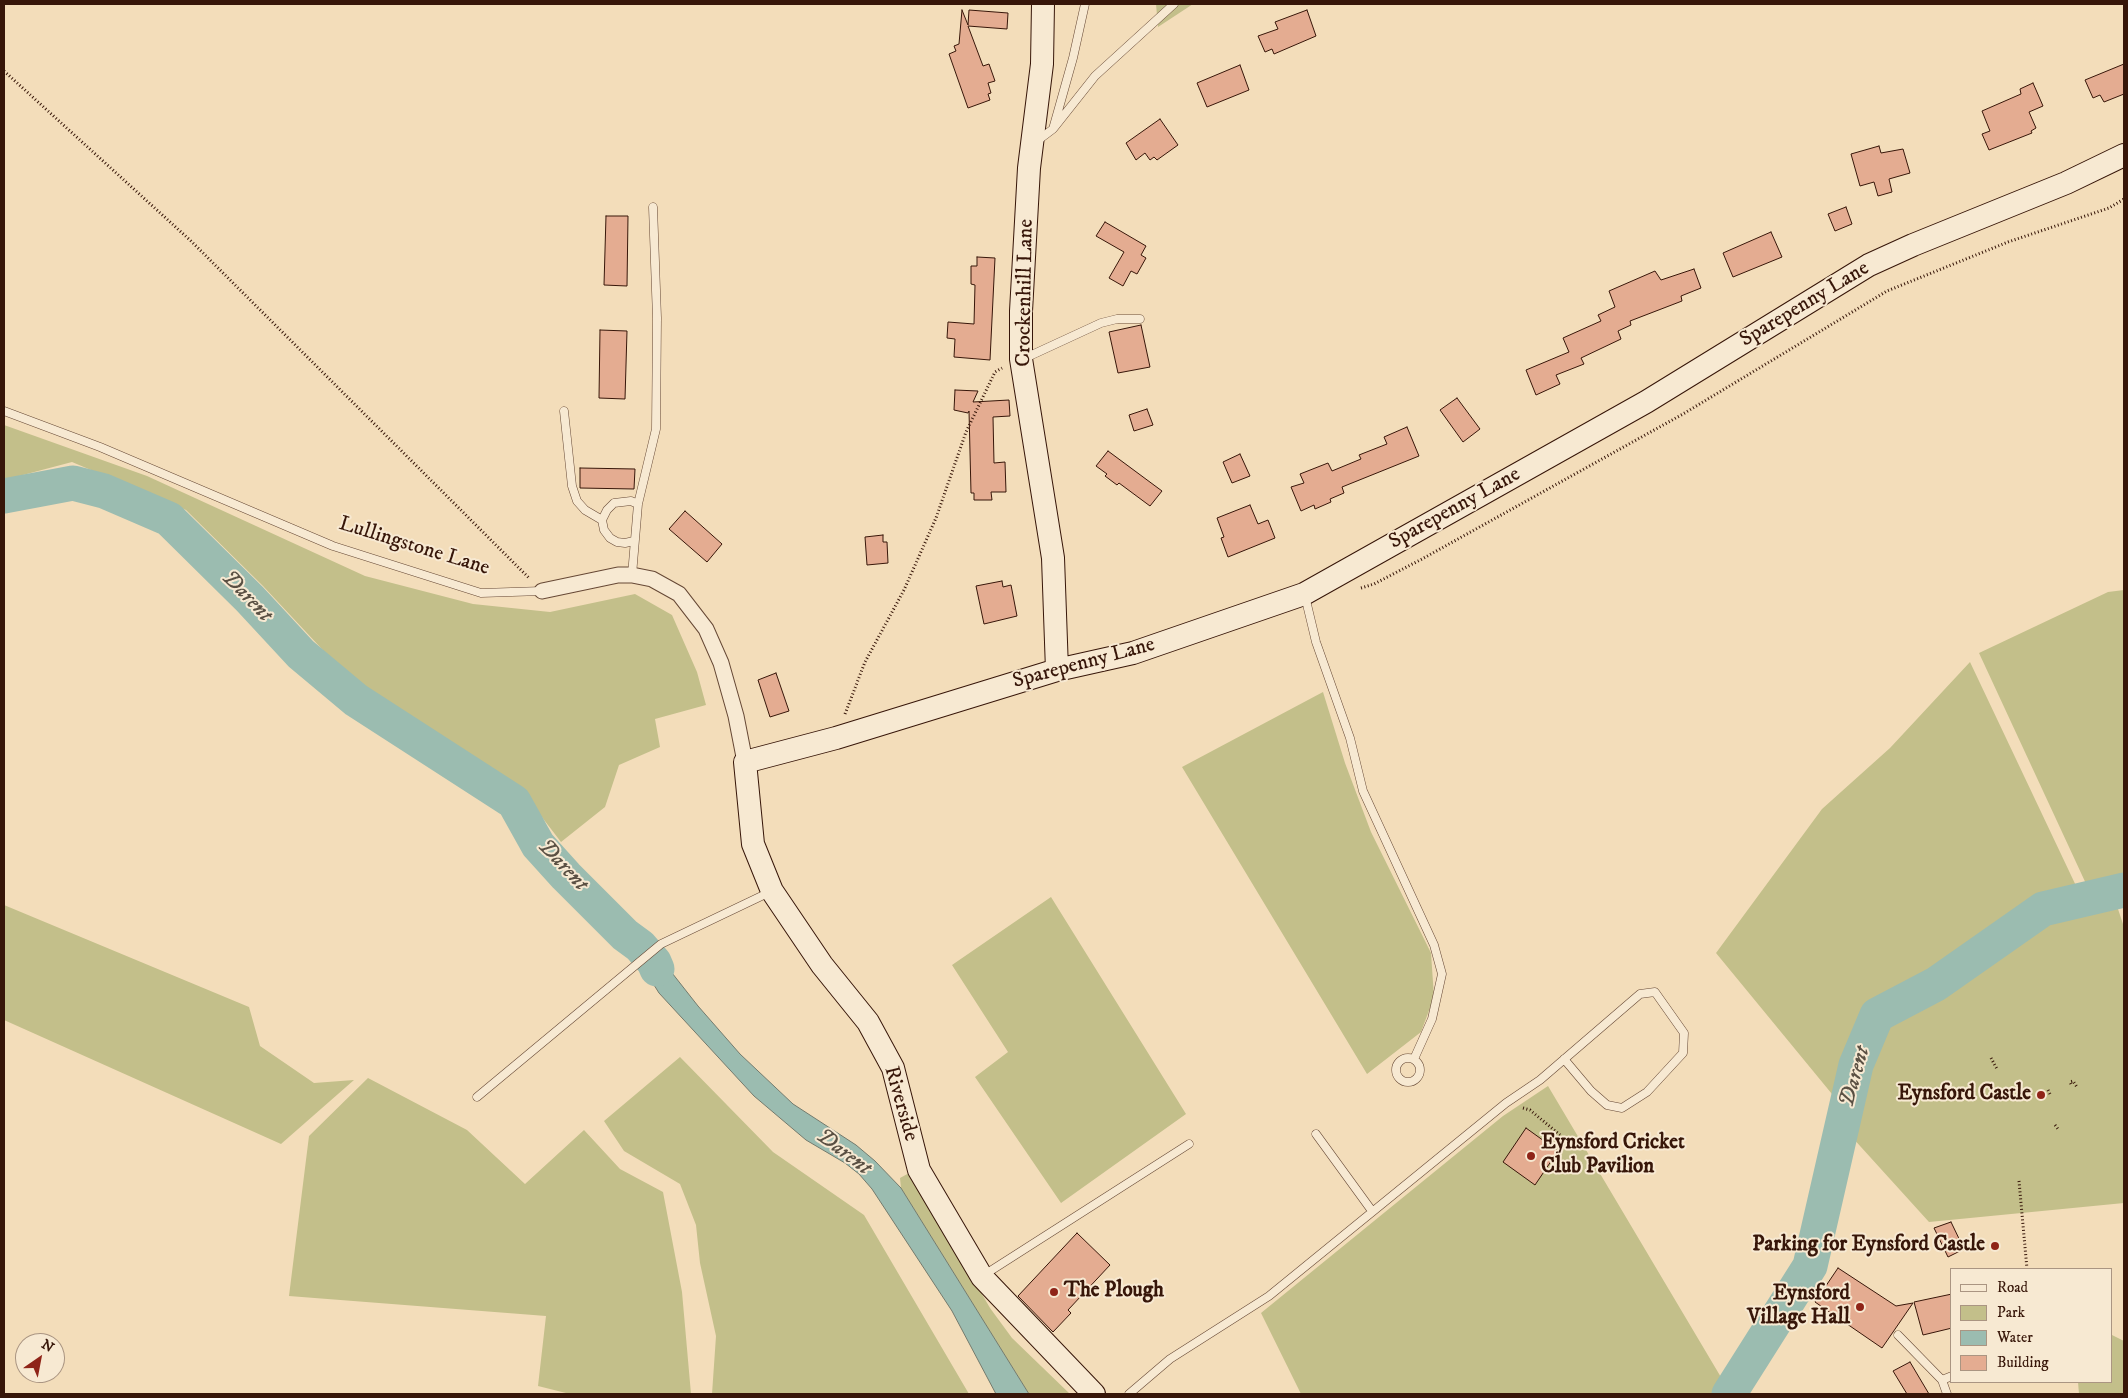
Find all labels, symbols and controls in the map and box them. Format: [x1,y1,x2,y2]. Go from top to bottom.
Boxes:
street label: Crockenhill Lane [1012,219,1040,367]
street label: Sparepenny Lane [1736,257,1874,353]
street label: Sparepenny Lane [1385,463,1525,555]
street label: Lullingstone Lane [336,512,492,582]
water label: Darent [215,566,277,628]
street label: Sparepenny Lane [1010,633,1158,695]
water label: Darent [531,834,593,898]
water label: Darent [1835,1044,1877,1110]
street label: Riverside [877,1064,923,1144]
place label: Eynsford Castle [1898,1082,2031,1108]
marker: Eynsford Castle [2035,1089,2047,1101]
water label: Darent [810,1124,876,1182]
place label: Eynsford Cricket Club Pavilion [1541,1131,1685,1181]
marker: Eynsford Cricket Club Pavilion [1525,1150,1537,1162]
place label: Parking for Eynsford Castle [1752,1233,1985,1259]
marker: Parking for Eynsford Castle [1989,1240,2001,1252]
legend [1950,1268,2113,1383]
text: Road [1997,1278,2028,1297]
place label: The Plough [1064,1279,1164,1305]
place label: Eynsford Village Hall [1747,1282,1850,1332]
marker: The Plough [1048,1286,1060,1298]
marker: Eynsford Village Hall [1854,1301,1866,1313]
text: Park [1997,1303,2025,1322]
text: Water [1997,1328,2033,1347]
north arrow [15,1333,65,1383]
text: N [38,1336,57,1357]
text: Building [1997,1353,2049,1372]

